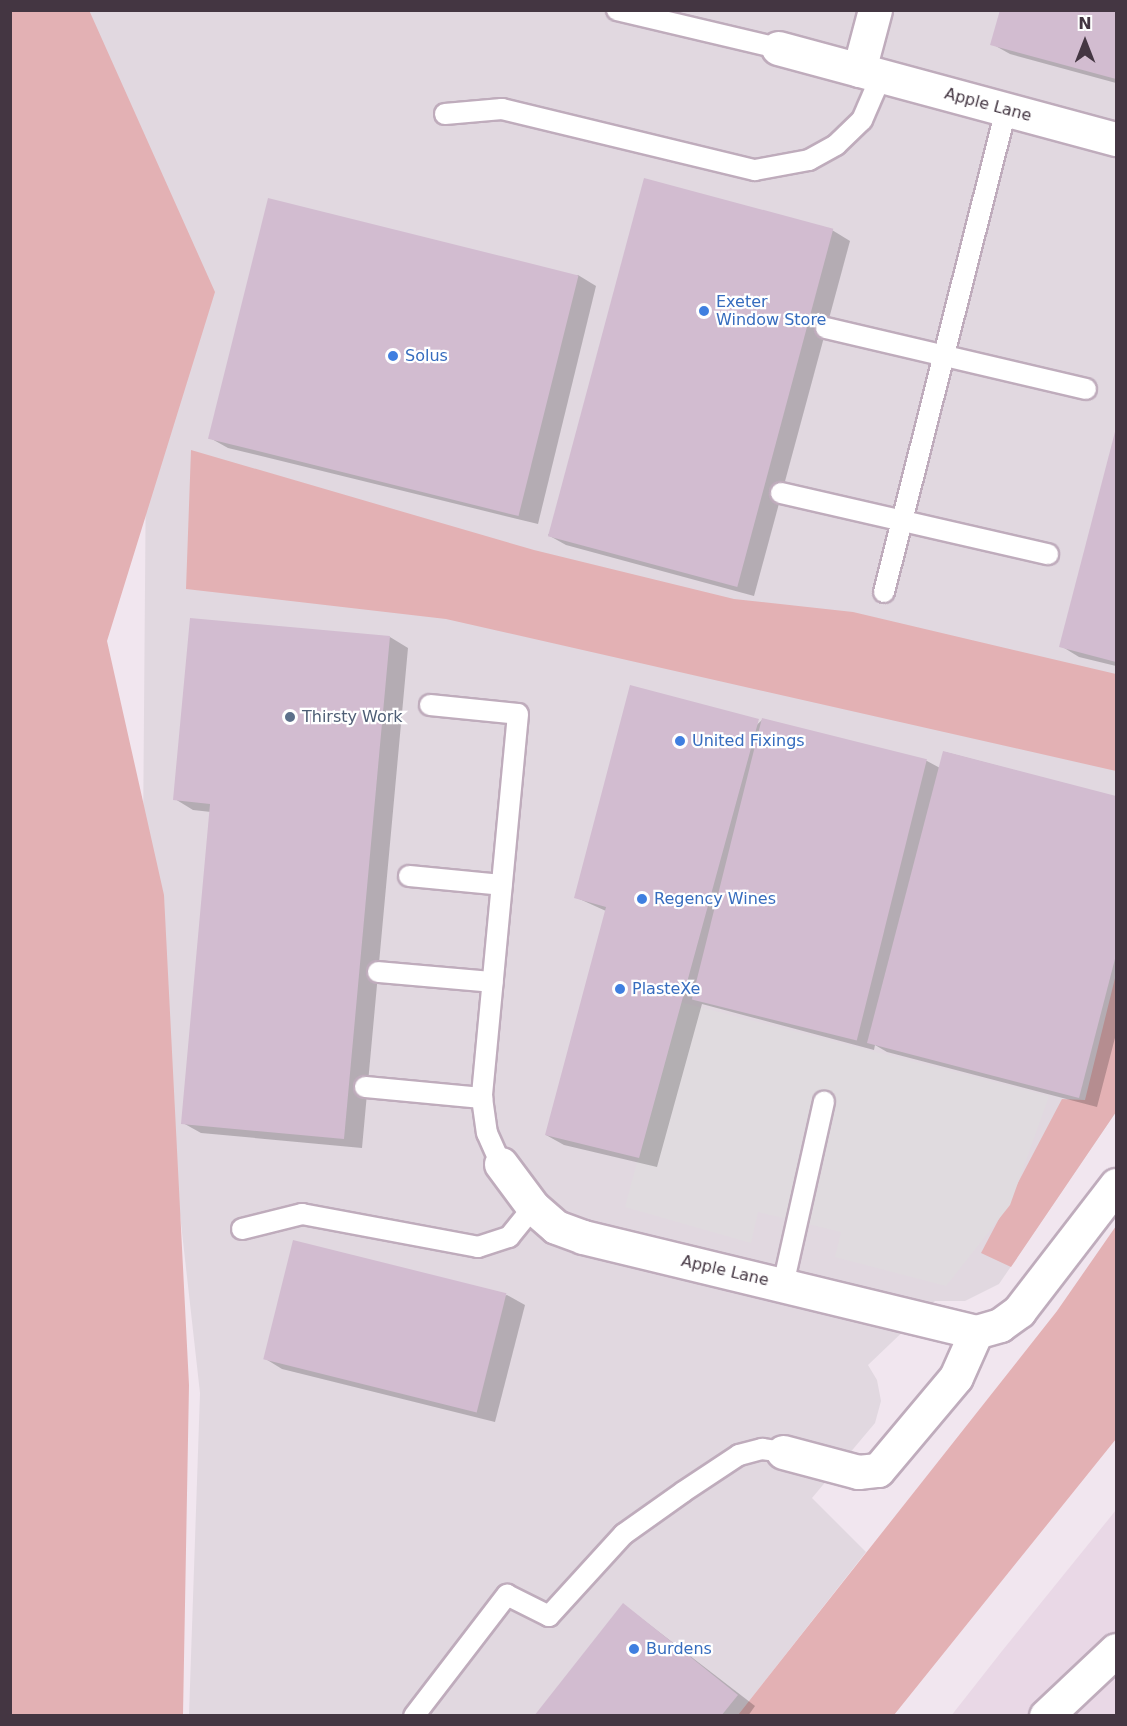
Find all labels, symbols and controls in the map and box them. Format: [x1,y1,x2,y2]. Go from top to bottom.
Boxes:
north arrow [1055,12,1115,72]
text: N [1078,14,1092,33]
street label: Apple Lane [942,84,1034,126]
place label: Exeter Window Store [716,292,826,330]
marker: Exeter Window Store [697,304,711,318]
place label: Solus [405,346,448,366]
marker: Solus [386,349,400,363]
place label: Thirsty Work [302,707,403,727]
marker: Thirsty Work [283,710,297,724]
place label: United Fixings [692,731,805,751]
marker: United Fixings [673,734,687,748]
place label: Regency Wines [654,889,776,909]
marker: Regency Wines [635,892,649,906]
place label: PlasteXe [632,979,700,999]
marker: PlasteXe [613,982,627,996]
street label: Apple Lane [679,1252,771,1290]
place label: Burdens [646,1639,712,1659]
marker: Burdens [627,1642,641,1656]

